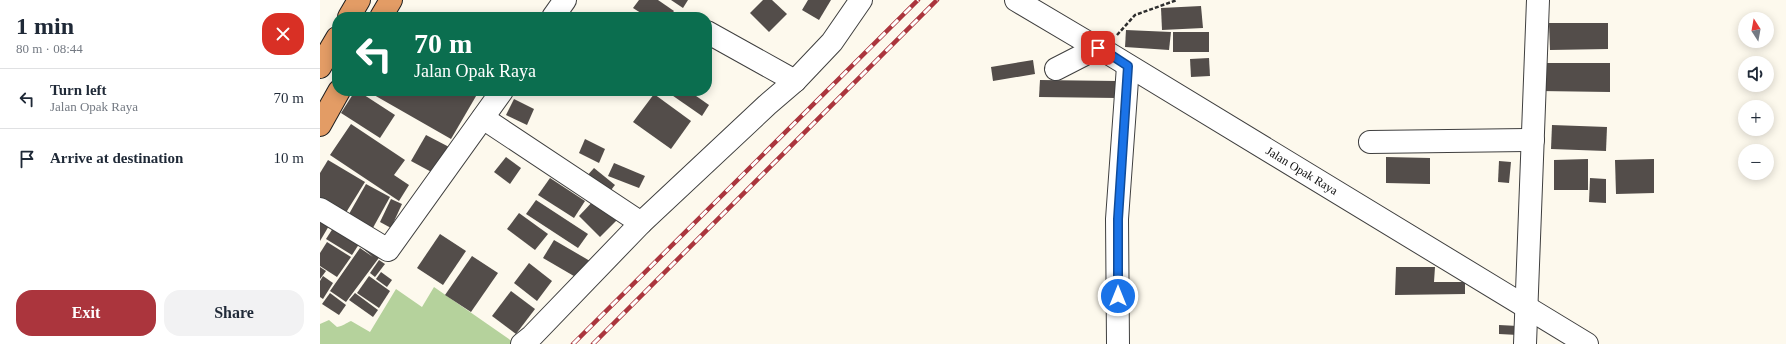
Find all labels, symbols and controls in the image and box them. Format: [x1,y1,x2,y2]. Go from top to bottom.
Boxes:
north arrow [1738,12,1774,48]
map controls [1738,12,1774,180]
text: 1 min [16,13,74,39]
button: close [262,13,304,55]
icon: left [348,28,400,80]
text: 70 m [414,28,472,59]
pin [1081,31,1115,65]
icon: arrive [1087,37,1109,59]
text: 80 m · 08:44 [16,41,83,56]
button: sound [1738,56,1774,92]
text: Jalan Opak Raya [414,61,536,81]
text: Turn left [50,82,107,98]
icon: left [16,88,38,110]
text: 70 m [274,90,304,106]
text: Jalan Opak Raya [50,99,138,114]
button: + [1738,100,1774,136]
street label: Jalan Opak Raya [1263,144,1341,198]
button: − [1738,144,1774,180]
icon: arrive [16,148,38,170]
text: Arrive at destination [50,150,183,166]
text: 10 m [274,150,304,166]
position arrow [1097,275,1139,317]
button: Exit [16,290,156,336]
button: Share [164,290,304,336]

